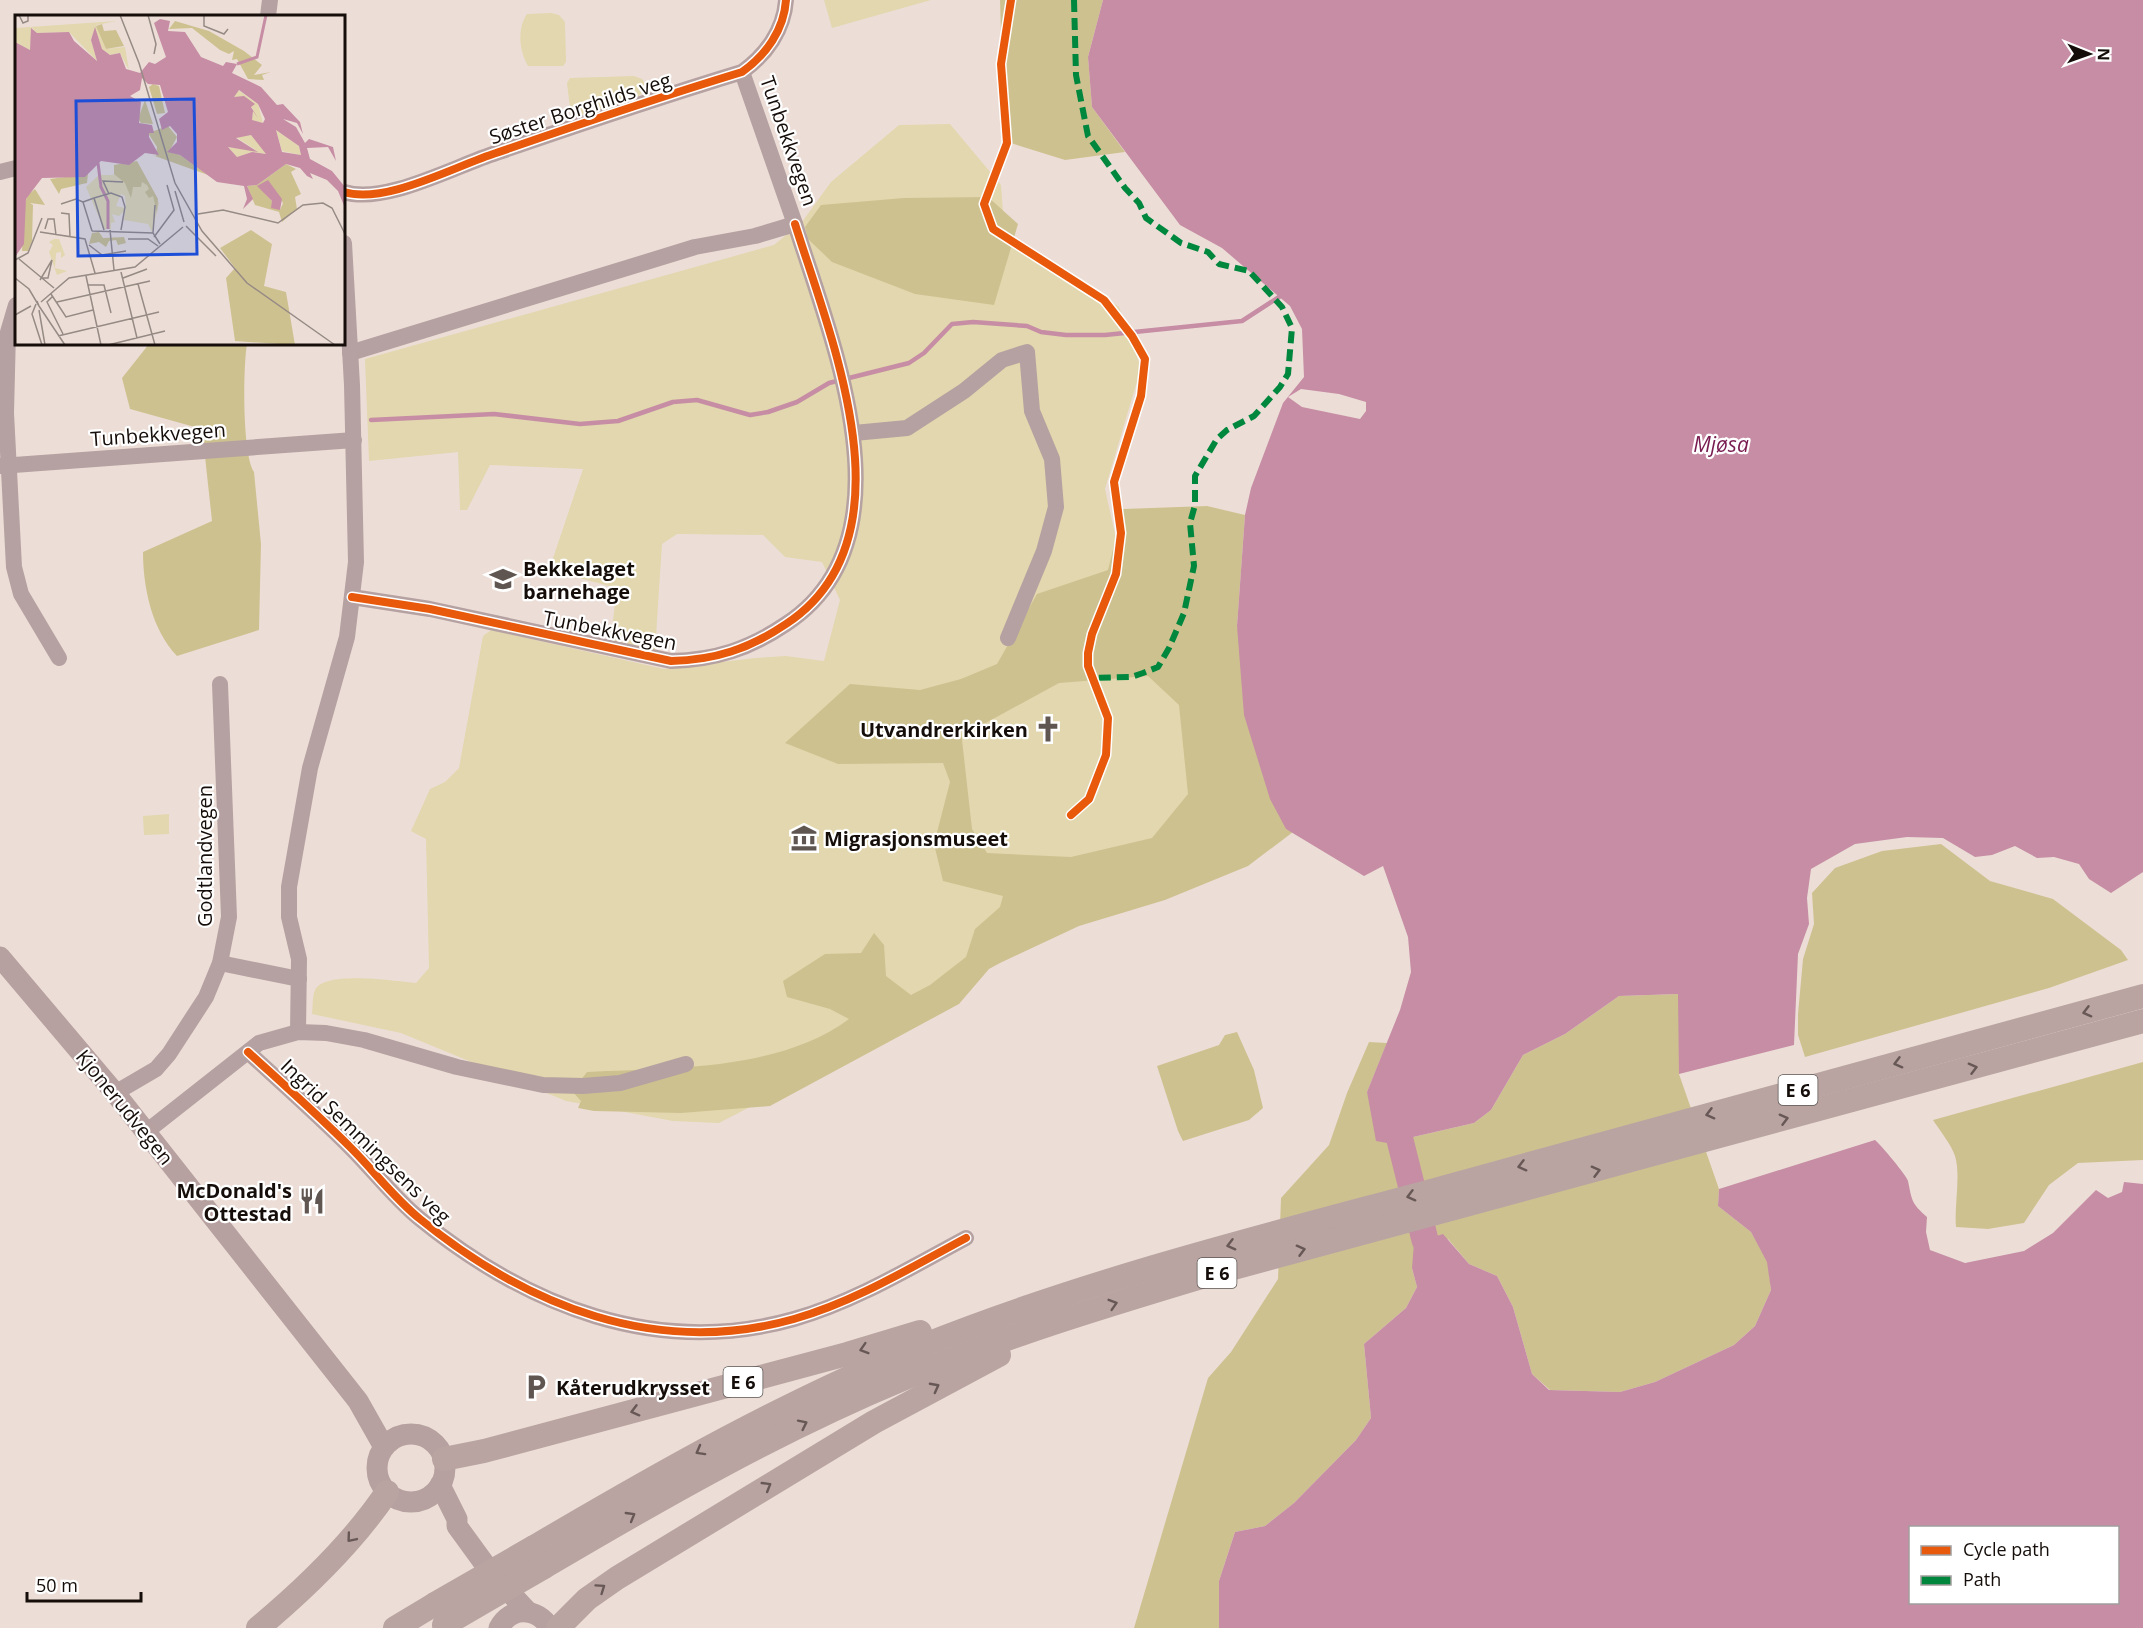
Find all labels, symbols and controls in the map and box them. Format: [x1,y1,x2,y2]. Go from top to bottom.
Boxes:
inset map [15,15,345,345]
north arrow [2059,24,2119,84]
text: N [2093,48,2115,61]
street label: Søster Borghilds veg [486,66,674,150]
street label: Tunbekkvegen [754,72,824,210]
street label: Tunbekkvegen [89,416,227,452]
water label: Mjøsa [1693,430,1749,458]
place label: Bekkelaget barnehage [523,555,635,605]
school or university icon: Bekkelaget barnehage [488,564,518,594]
street label: Tunbekkvegen [541,604,679,656]
church icon: Utvandrerkirken [1033,714,1063,744]
place label: Utvandrerkirken [860,716,1028,743]
street label: Godtlandvegen [191,785,218,927]
museum icon: Migrasjonsmuseet [789,823,819,853]
place label: Migrasjonsmuseet [824,825,1008,852]
one-way arrow [2082,1004,2092,1017]
street label: Kjonerudvegen [70,1044,180,1170]
street label: Ingrid Semmingsens veg [275,1053,457,1230]
one-way arrow [1894,1056,1904,1068]
one-way arrow [1967,1062,1977,1075]
road number: E 6 [1778,1075,1818,1105]
one-way arrow [1705,1107,1715,1120]
one-way arrow [1779,1114,1789,1126]
one-way arrow [1517,1158,1527,1171]
one-way arrow [1591,1165,1601,1178]
place label: McDonald's Ottestad [176,1177,292,1227]
restaurant icon: McDonald's Ottestad [297,1186,327,1216]
one-way arrow [1406,1189,1417,1201]
one-way arrow [1226,1238,1237,1250]
one-way arrow [1295,1245,1306,1257]
road number: E 6 [1198,1258,1236,1288]
one-way arrow [1108,1299,1118,1311]
one-way arrow [859,1342,870,1354]
road number: E 6 [724,1367,762,1397]
parking icon: Kåterudkrysset [521,1372,551,1402]
place label: Kåterudkrysset [556,1374,710,1401]
one-way arrow [929,1383,939,1394]
one-way arrow [630,1404,641,1416]
one-way arrow [796,1419,807,1431]
one-way arrow [696,1444,706,1455]
one-way arrow [761,1482,771,1494]
one-way arrow [625,1512,635,1523]
legend [1909,1526,2119,1604]
one-way arrow [347,1531,358,1542]
text: Cycle path [1963,1537,2050,1561]
scale bar [27,1565,141,1603]
text: Path [1963,1567,2001,1591]
text: 50 m [36,1573,78,1597]
one-way arrow [594,1584,605,1595]

